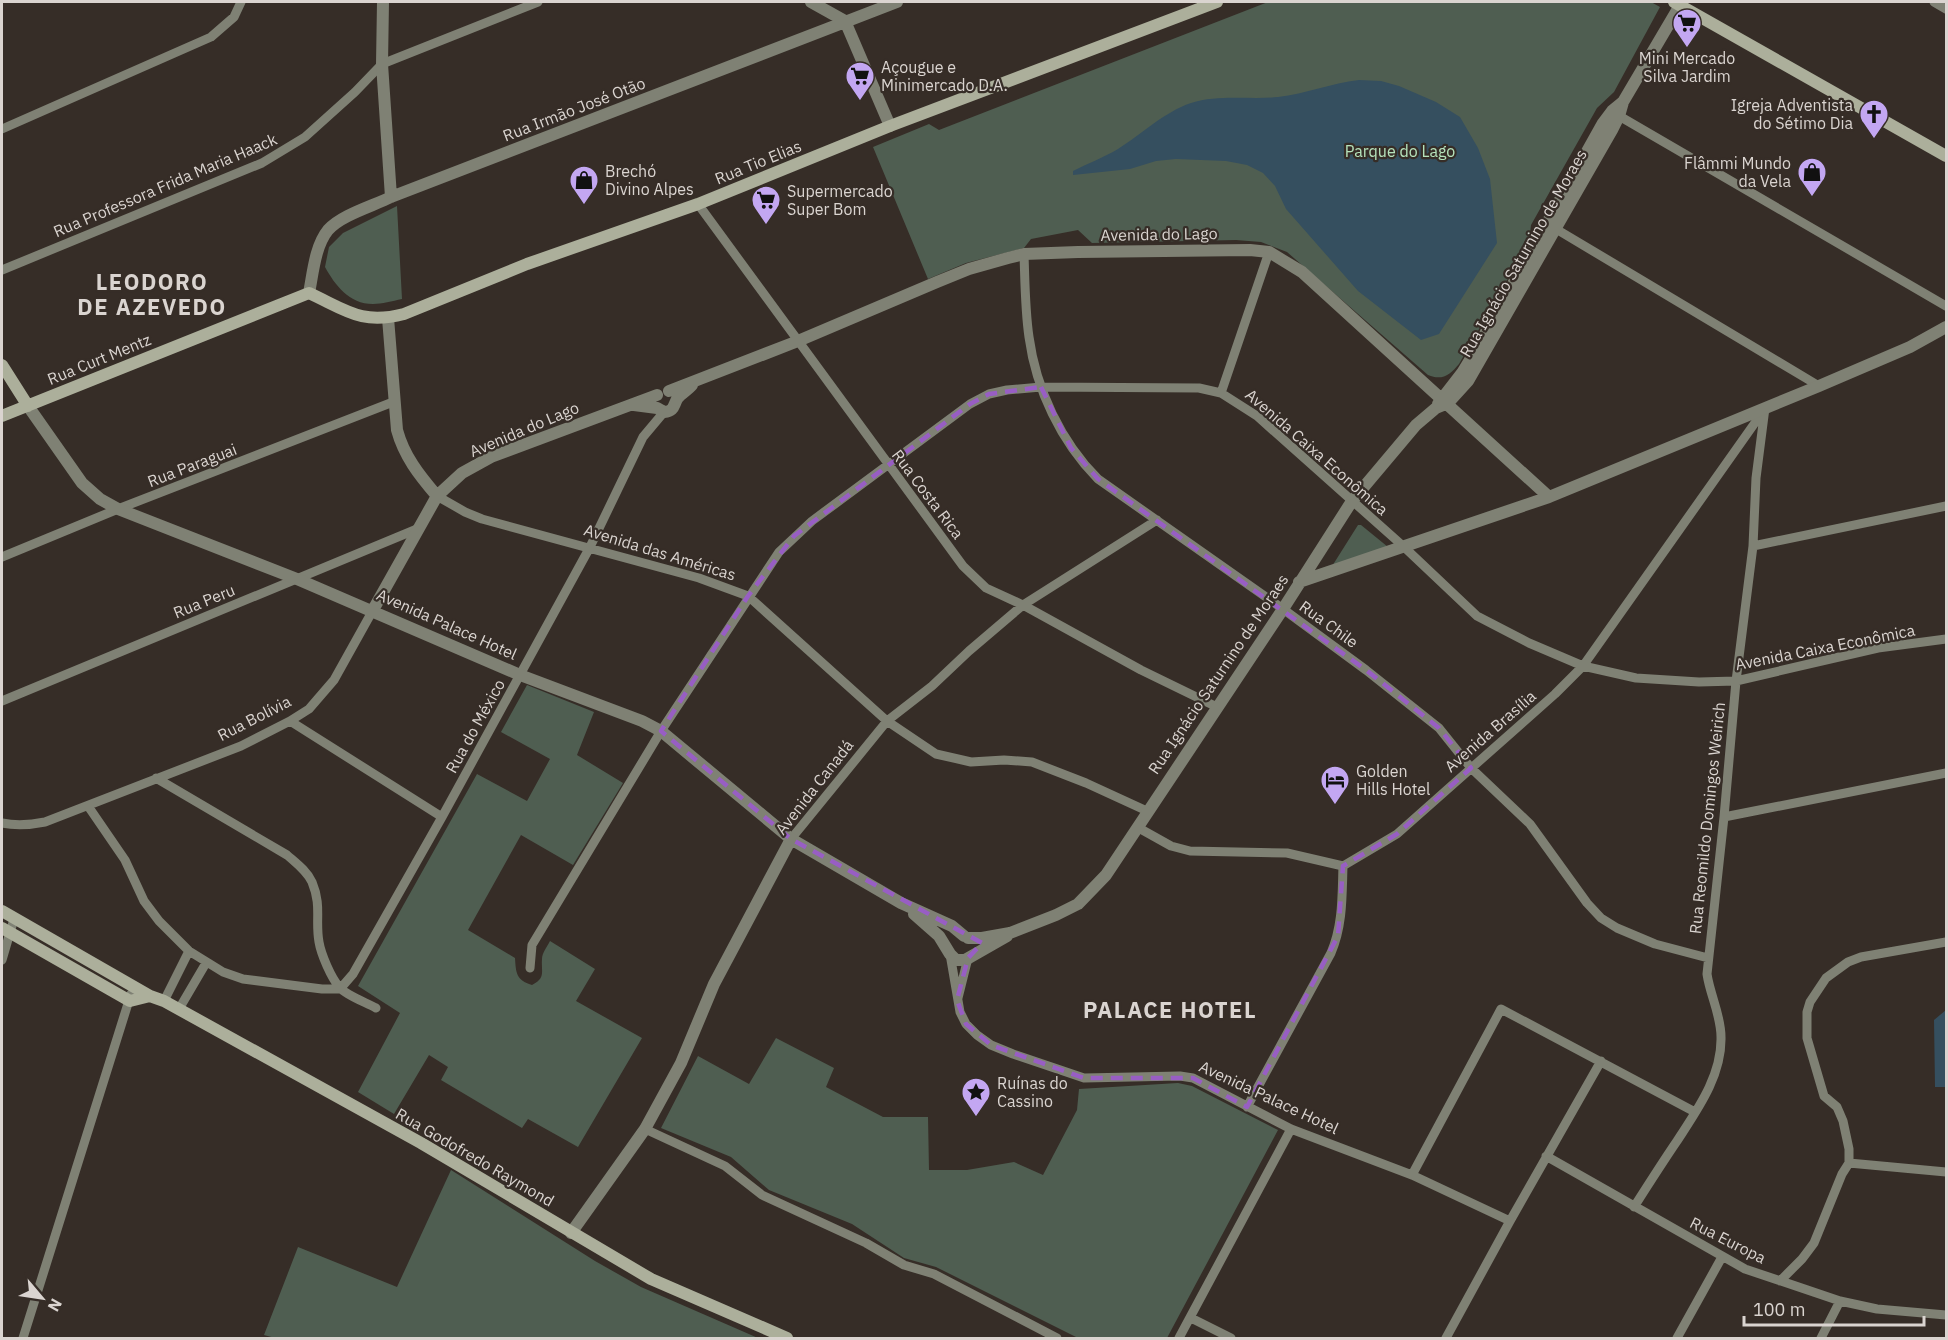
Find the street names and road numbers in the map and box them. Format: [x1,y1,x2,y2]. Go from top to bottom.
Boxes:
street label: Rua Irmão José Otão [500,73,648,145]
street label: Rua Professora Frida Maria Haack [50,128,280,241]
street label: Rua Tio Elias [712,136,804,188]
street label: Rua Ignácio Saturnino de Moraes [1455,145,1591,361]
street label: Avenida do Lago [1100,223,1218,245]
street label: Rua Curt Mentz [44,329,154,389]
street label: Avenida Caixa Econômica [1241,385,1393,520]
street label: Avenida do Lago [466,397,582,461]
street label: Rua Paraguai [144,439,240,491]
street label: Rua Costa Rica [888,445,968,543]
street label: Avenida das Américas [582,519,738,585]
street label: Rua Ignácio Saturnino de Moraes [1143,570,1293,778]
street label: Rua Peru [170,580,238,622]
street label: Avenida Palace Hotel [374,584,520,664]
street label: Rua Chile [1296,596,1362,652]
street label: Avenida Caixa Econômica [1733,620,1917,674]
street label: Rua do México [441,676,509,776]
street label: Avenida Brasília [1440,686,1540,776]
street label: Rua Bolívia [214,691,295,745]
street label: Rua Reomildo Domingos Weirich [1685,701,1729,935]
street label: Avenida Canadá [771,735,858,839]
street label: Avenida Palace Hotel [1196,1056,1342,1138]
street label: Rua Godofredo Raymond [392,1103,558,1211]
street label: Rua Europa [1687,1212,1770,1268]

